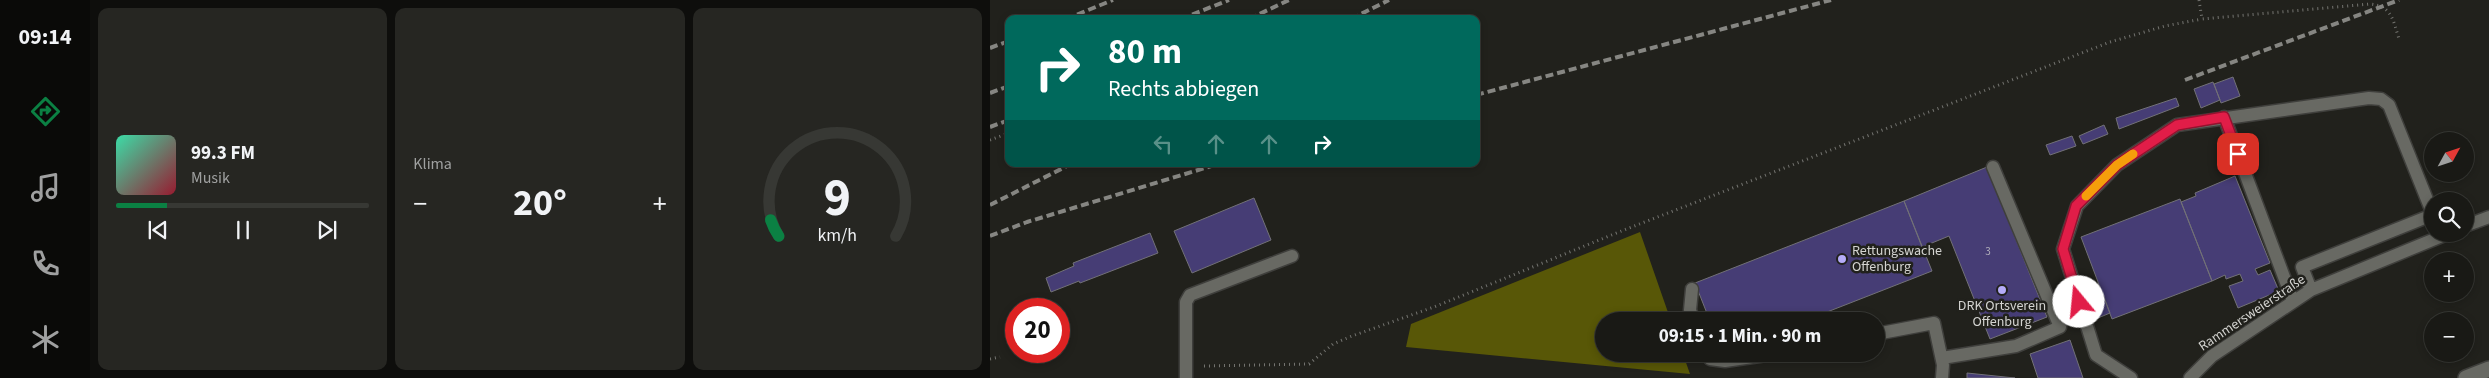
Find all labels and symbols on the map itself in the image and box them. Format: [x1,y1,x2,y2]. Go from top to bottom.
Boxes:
north arrow [2424,132,2474,182]
pin [2217,133,2259,175]
place label: Rettungswache Offenburg [1852,241,1942,277]
house number: 3 [1985,244,1991,259]
marker: Rettungswache Offenburg [1836,253,1848,265]
street label: Rammersweierstraße [2195,270,2309,356]
position arrow [2052,275,2104,327]
marker: DRK Ortsverein Offenburg [1996,284,2008,296]
place label: DRK Ortsverein Offenburg [1958,296,2046,332]
speed limit sign: 20 [1005,298,1070,363]

